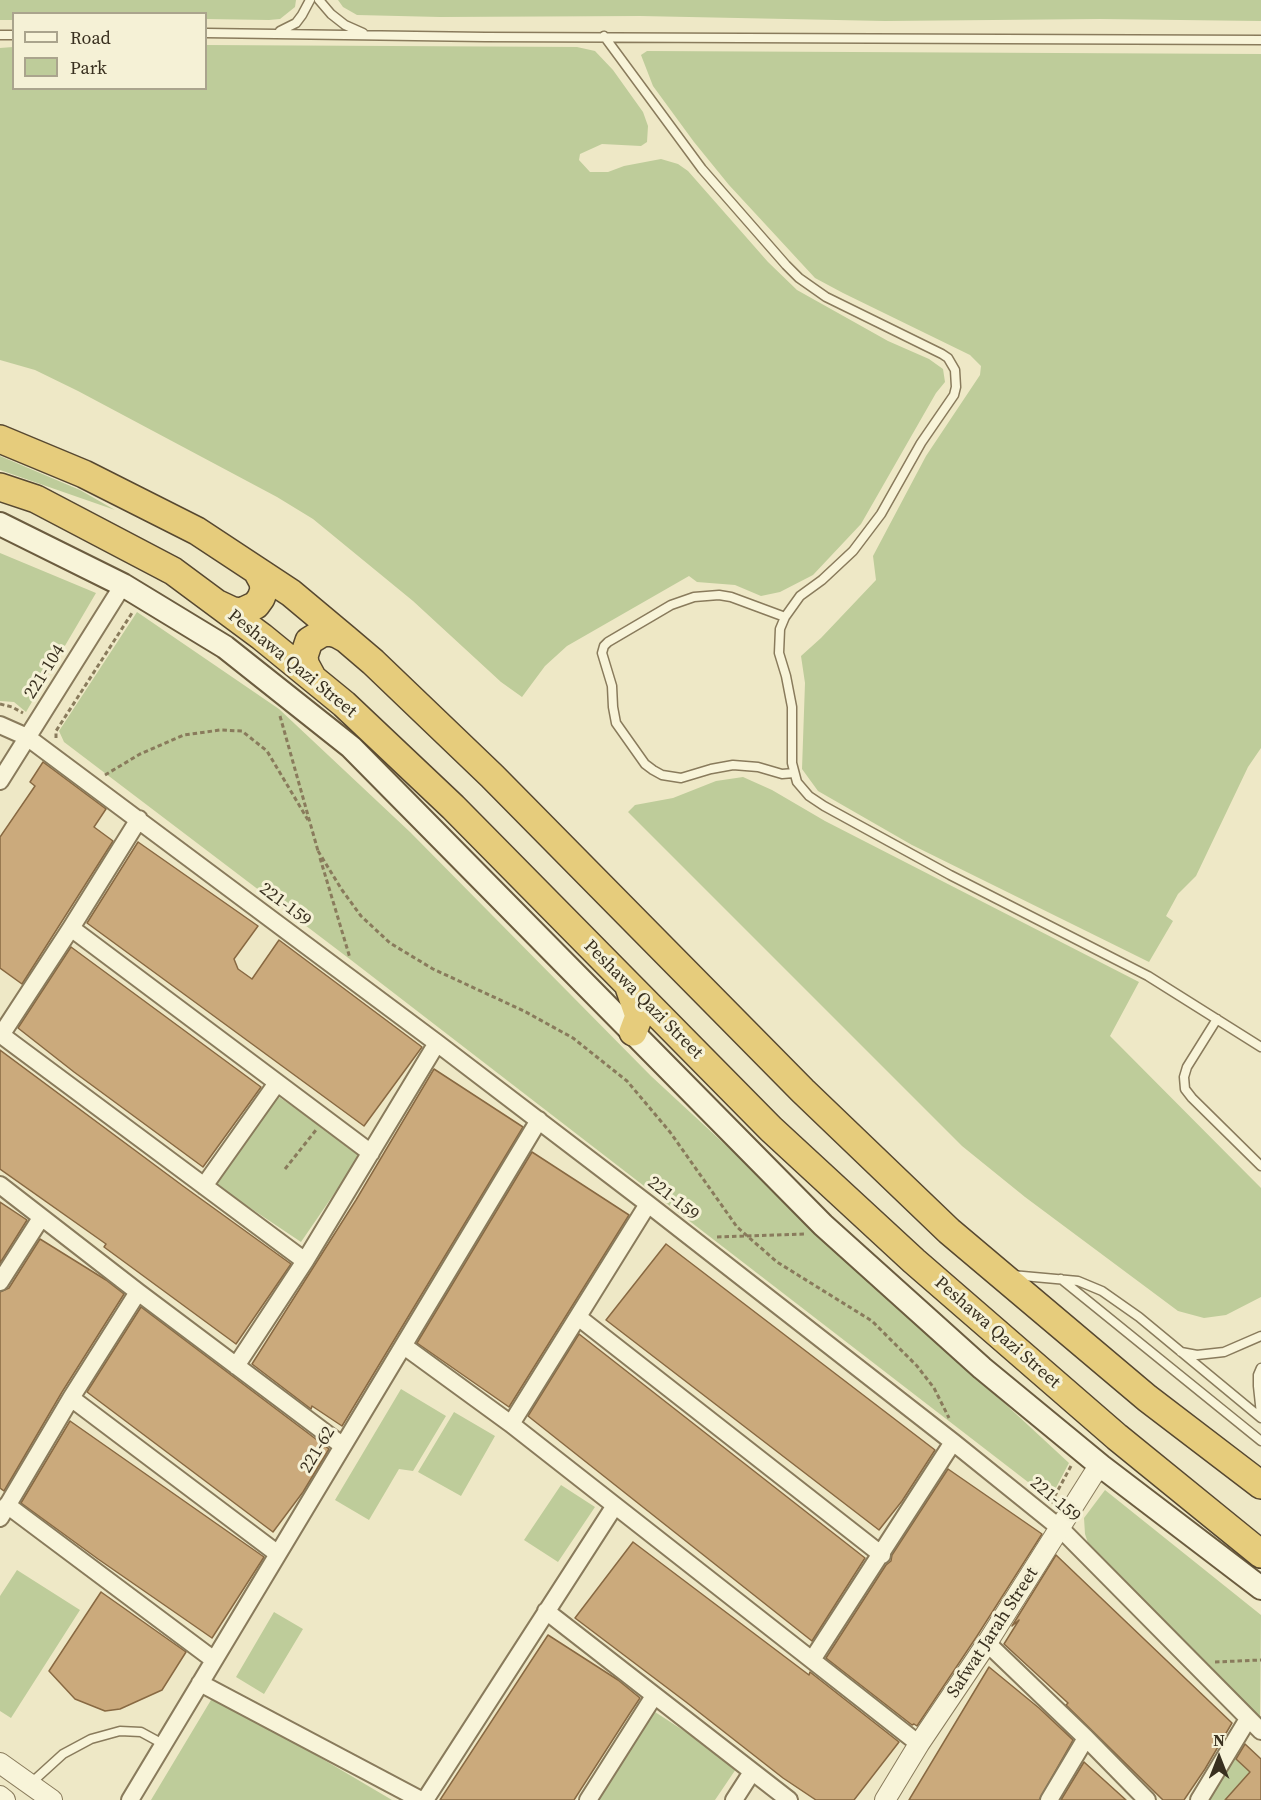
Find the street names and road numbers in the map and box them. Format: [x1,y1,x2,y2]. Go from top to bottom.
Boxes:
street label: Peshawa Qazi Street [223,605,361,723]
street label: 221-104 [20,641,70,703]
street label: 221-159 [255,878,315,932]
street label: Peshawa Qazi Street [579,936,707,1064]
street label: 221-159 [643,1172,703,1226]
street label: Peshawa Qazi Street [930,1272,1064,1394]
street label: 221-62 [296,1423,340,1477]
street label: 221-159 [1025,1473,1085,1527]
street label: Safwat Jarah Street [943,1564,1043,1702]

